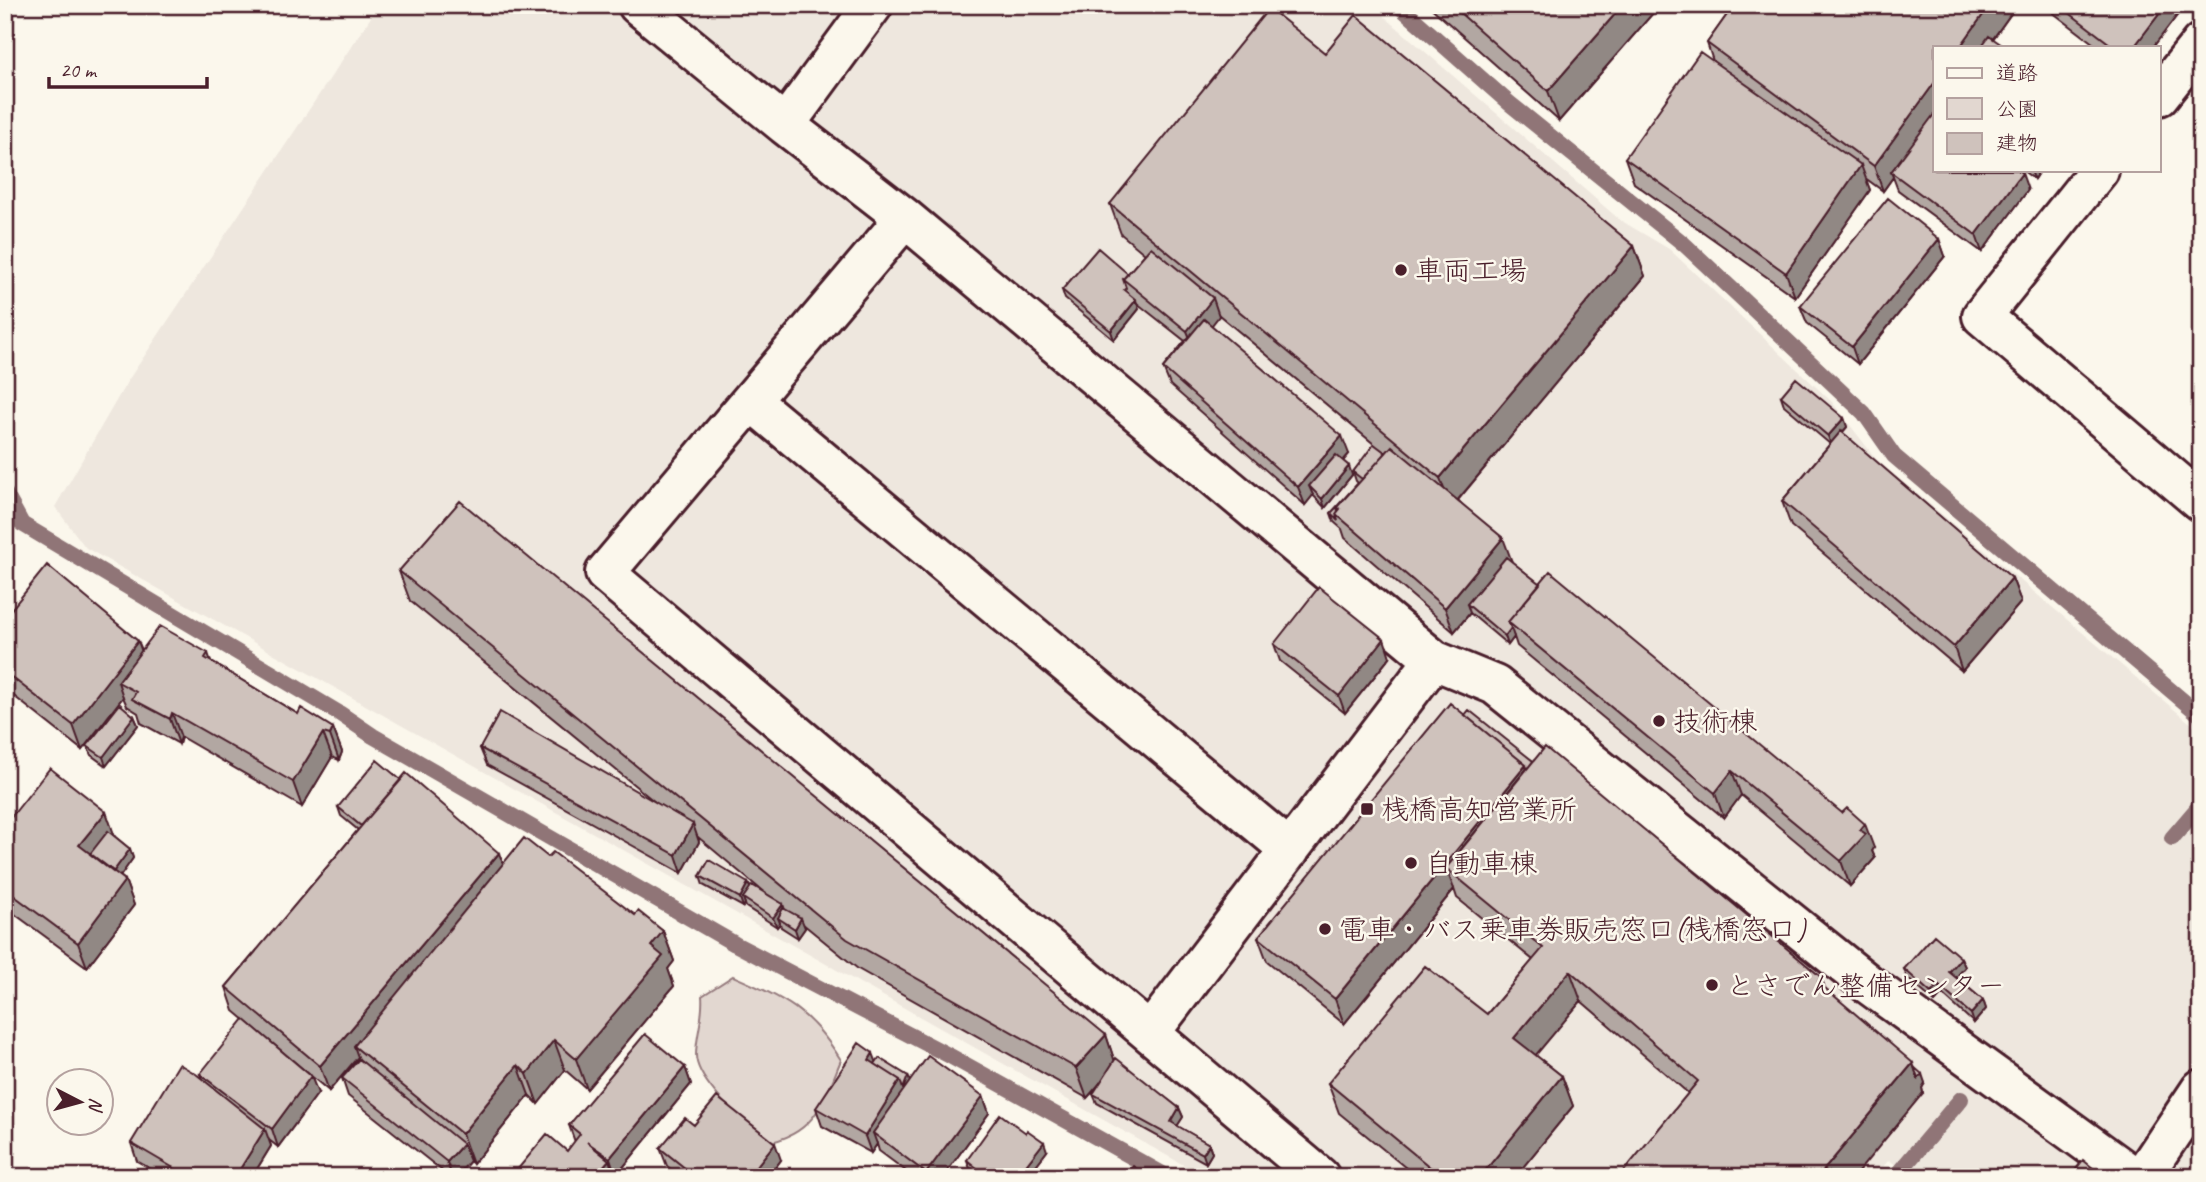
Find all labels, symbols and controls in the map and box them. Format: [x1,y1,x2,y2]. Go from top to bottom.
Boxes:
scale bar [49,46,206,90]
legend [1933,46,2160,172]
text: 20 m [60,57,98,83]
text: 道路 [1996,60,2038,86]
text: 公園 [1996,96,2038,122]
text: 建物 [1996,130,2038,156]
place label: 車両工場 [1415,253,1527,288]
marker: 車両工場 [1393,262,1409,278]
place label: 技術棟 [1673,704,1757,739]
marker: 技術棟 [1651,713,1667,729]
place label: 桟橋高知営業所 [1381,792,1577,827]
marker: 桟橋高知営業所 [1359,801,1375,817]
place label: 自動車棟 [1425,846,1537,881]
marker: 自動車棟 [1403,855,1419,871]
place label: 電車・バス乗車券販売窓口(桟橋窓口) [1339,912,1807,947]
marker: 電車・バス乗車券販売窓口(桟橋窓口) [1317,921,1333,937]
place label: とさでん整備センター [1726,968,2005,1003]
marker: とさでん整備センター [1704,977,1720,993]
north arrow [46,1066,116,1136]
text: N [83,1097,108,1114]

